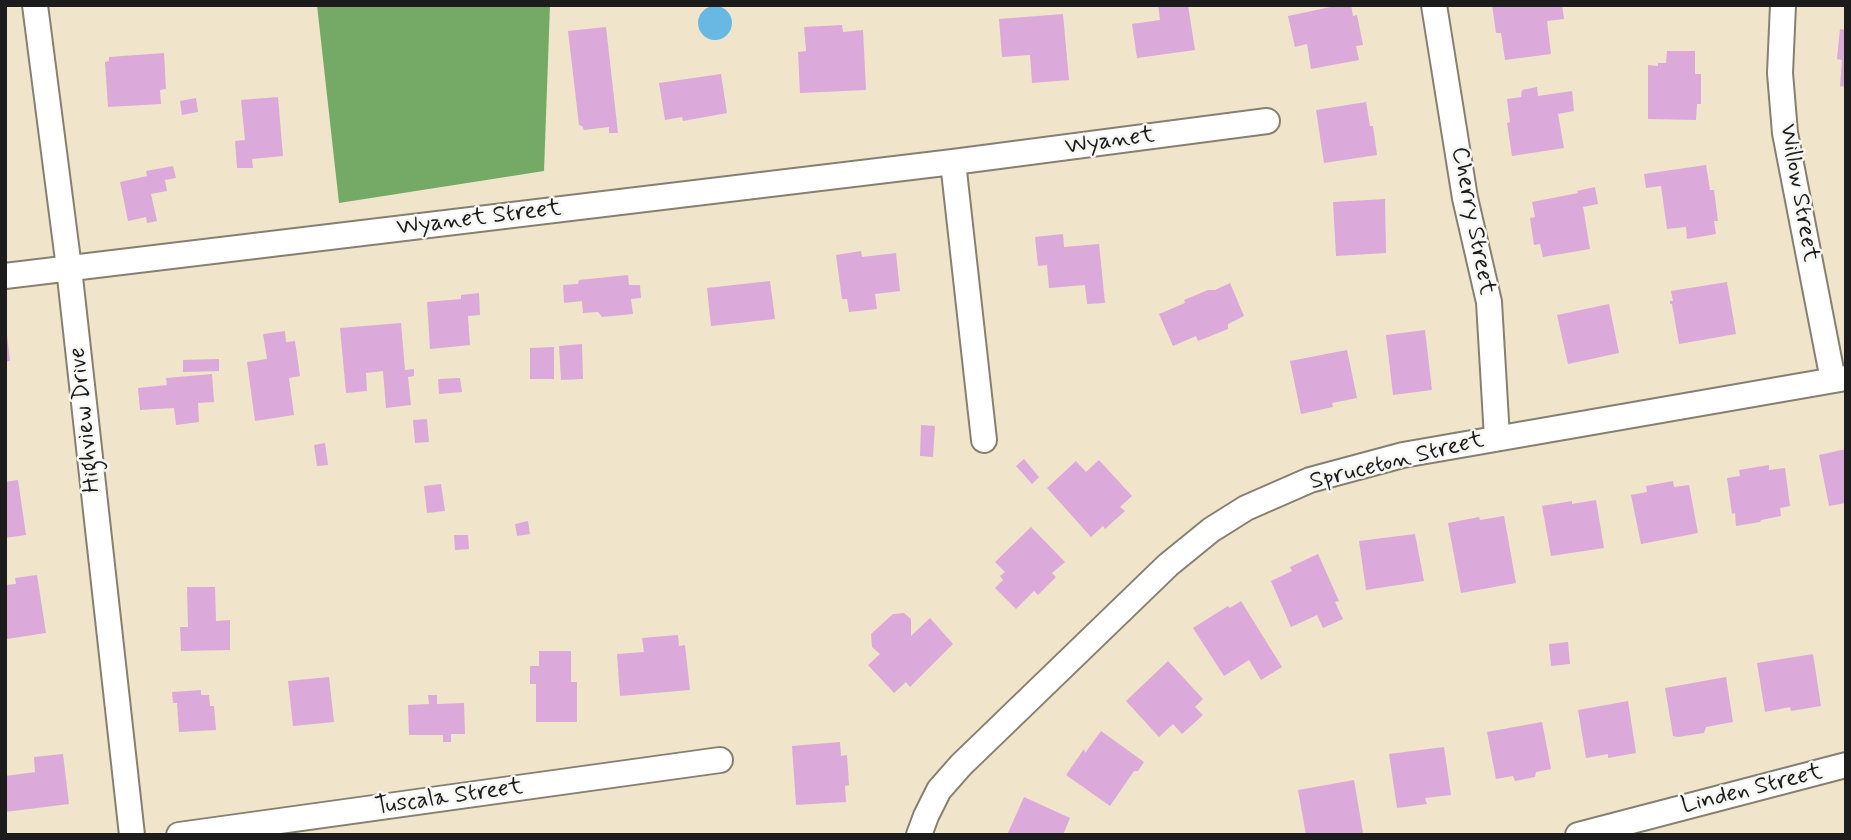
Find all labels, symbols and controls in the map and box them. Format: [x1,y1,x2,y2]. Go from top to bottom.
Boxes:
street label: Wyanet [1063,121,1157,163]
street label: Willow Street [1772,122,1824,264]
street label: Cherry Street [1444,145,1500,297]
street label: Wyanet Street [395,195,563,243]
street label: Highview Drive [64,346,108,494]
street label: Spruceton Street [1307,426,1487,498]
street label: Linden Street [1678,759,1826,821]
street label: Tuscala Street [373,773,525,823]

